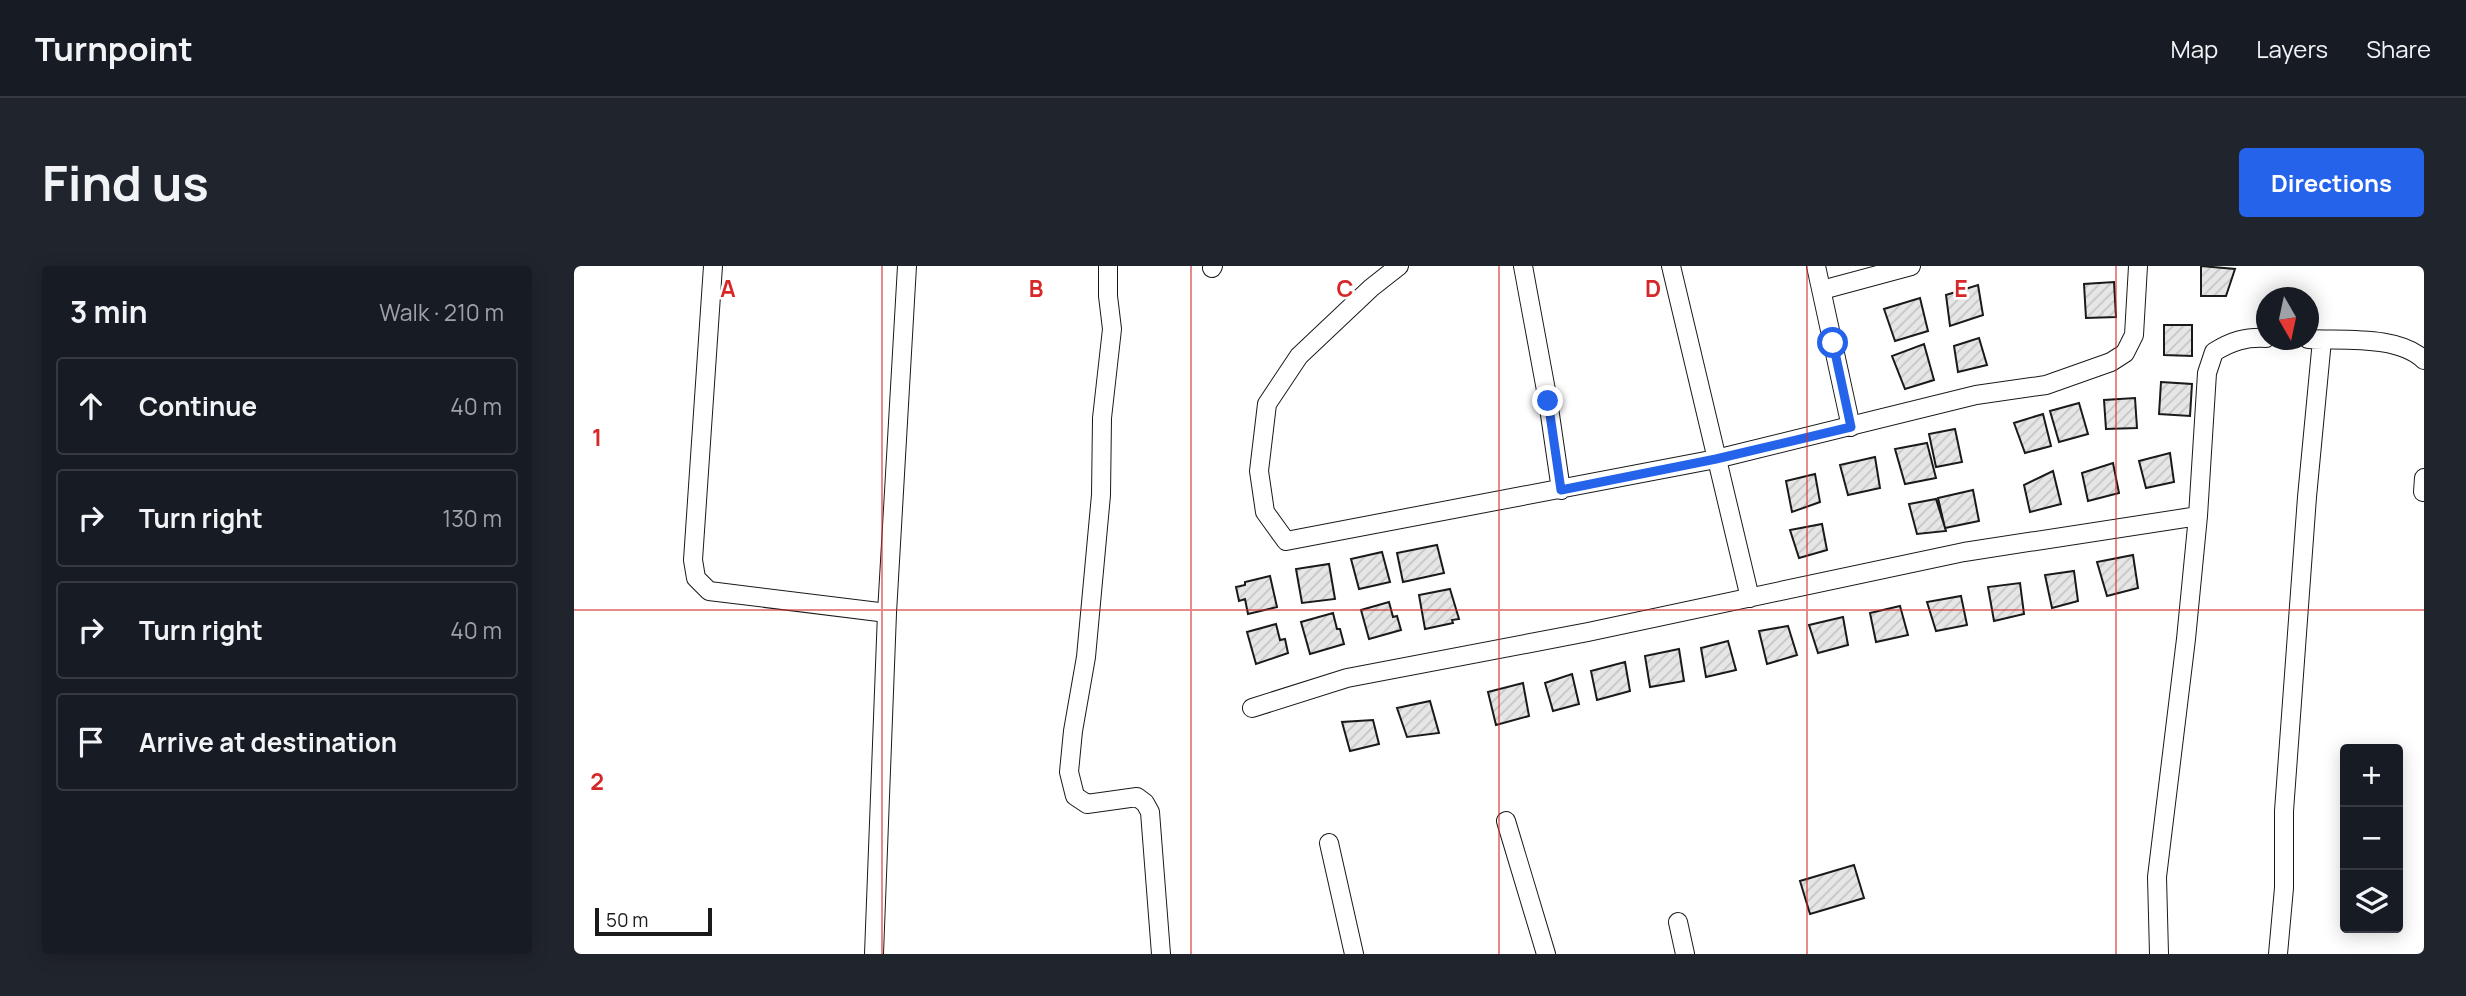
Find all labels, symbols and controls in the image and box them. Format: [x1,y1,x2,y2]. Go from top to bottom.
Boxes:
text: Turnpoint [35,26,193,71]
text: Map [2171,32,2218,65]
text: Layers [2256,32,2328,65]
text: Share [2366,32,2431,65]
button: Directions [2239,148,2424,217]
text: Find us [42,149,209,216]
text: A [720,272,736,304]
text: B [1029,272,1043,304]
text: C [1337,272,1354,304]
text: D [1645,272,1661,304]
text: E [1954,272,1968,304]
north arrow [2256,287,2319,350]
text: 3 min [70,291,148,332]
text: Walk · 210 m [379,296,504,328]
route start [1817,327,1848,358]
route end [1532,385,1563,416]
icon: ahead [72,387,110,425]
text: Continue [139,388,257,424]
text: 40 m [450,390,502,422]
text: 1 [592,421,602,453]
icon: right [72,499,110,537]
text: Turn right [139,500,263,536]
text: 130 m [442,502,502,534]
icon: right [72,611,110,649]
text: Turn right [139,612,263,648]
text: 40 m [450,614,502,646]
icon: arrive [72,723,110,761]
text: Arrive at destination [139,724,397,760]
map controls [2340,744,2403,933]
button: + [2340,744,2403,807]
text: 2 [590,765,604,797]
button: − [2340,807,2403,870]
button: layers [2340,870,2403,933]
scale bar [595,905,712,937]
text: 50 m [606,907,648,933]

